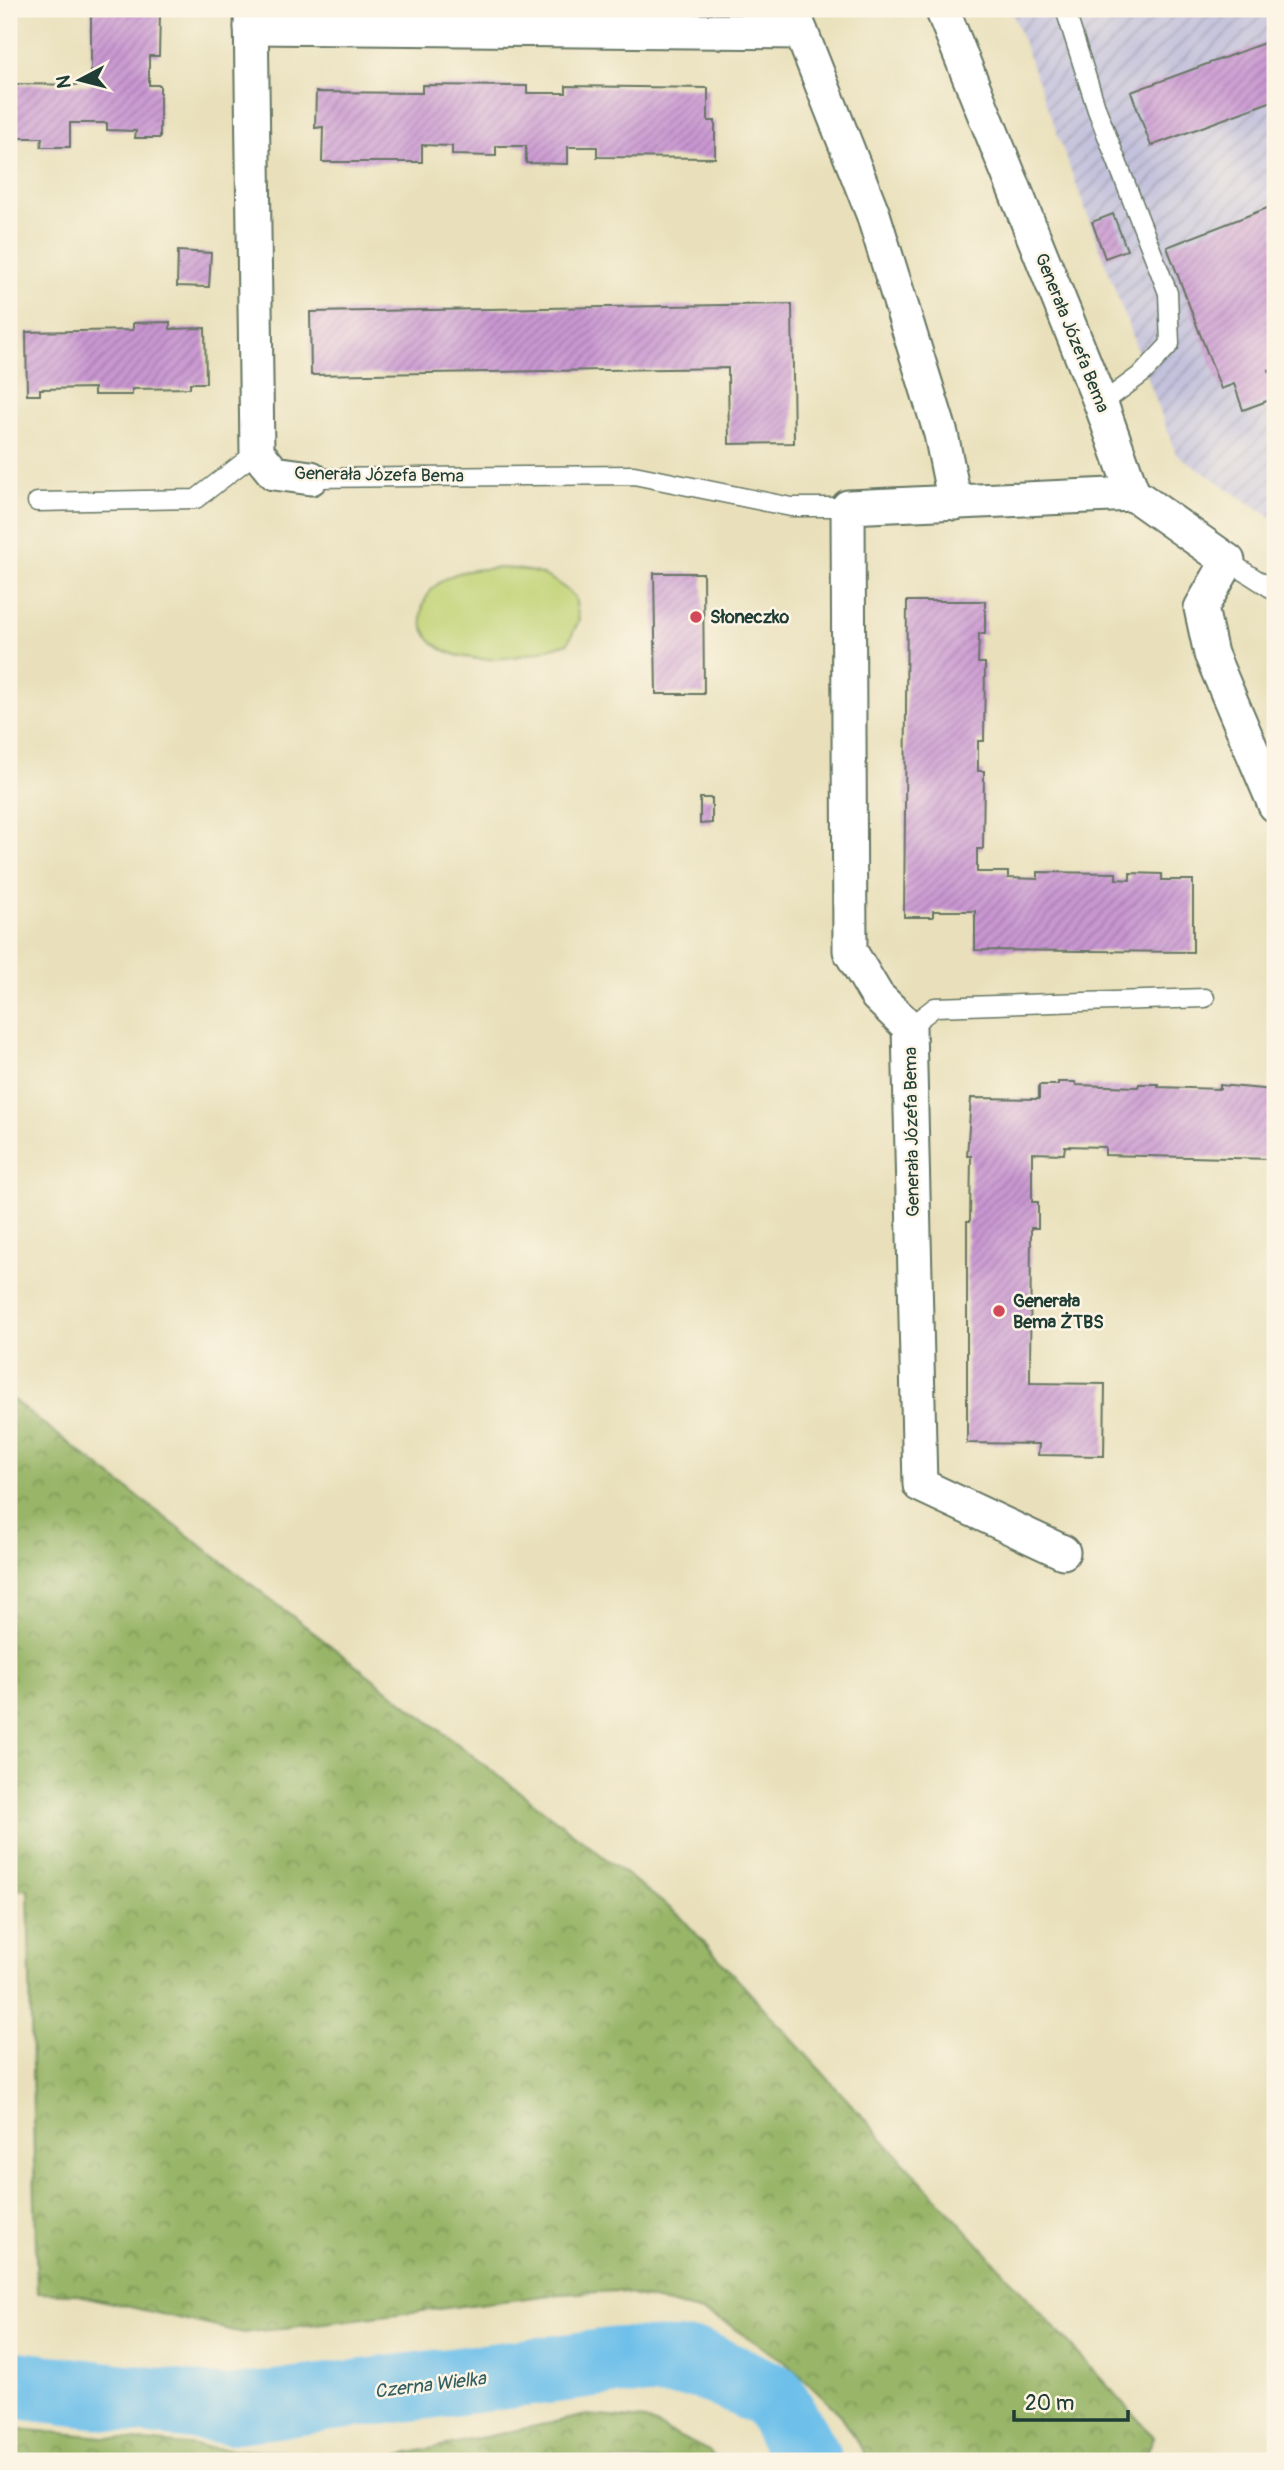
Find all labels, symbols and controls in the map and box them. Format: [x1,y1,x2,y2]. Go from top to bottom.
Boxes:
north arrow [46,46,116,116]
text: N [51,74,77,90]
street label: Generała Józefa Bema [1030,250,1114,416]
street label: Generała Józefa Bema [294,462,464,488]
place label: Słoneczko [710,606,790,629]
marker: Słoneczko [688,609,704,625]
street label: Generała Józefa Bema [899,1047,925,1217]
place label: Generała Bema ŻTBS [1013,1290,1104,1334]
marker: Generała Bema ŻTBS [991,1303,1007,1319]
water label: Czerna Wielka [373,2366,488,2404]
scale bar [1014,2379,1128,2423]
text: 20 m [1025,2390,1074,2417]

